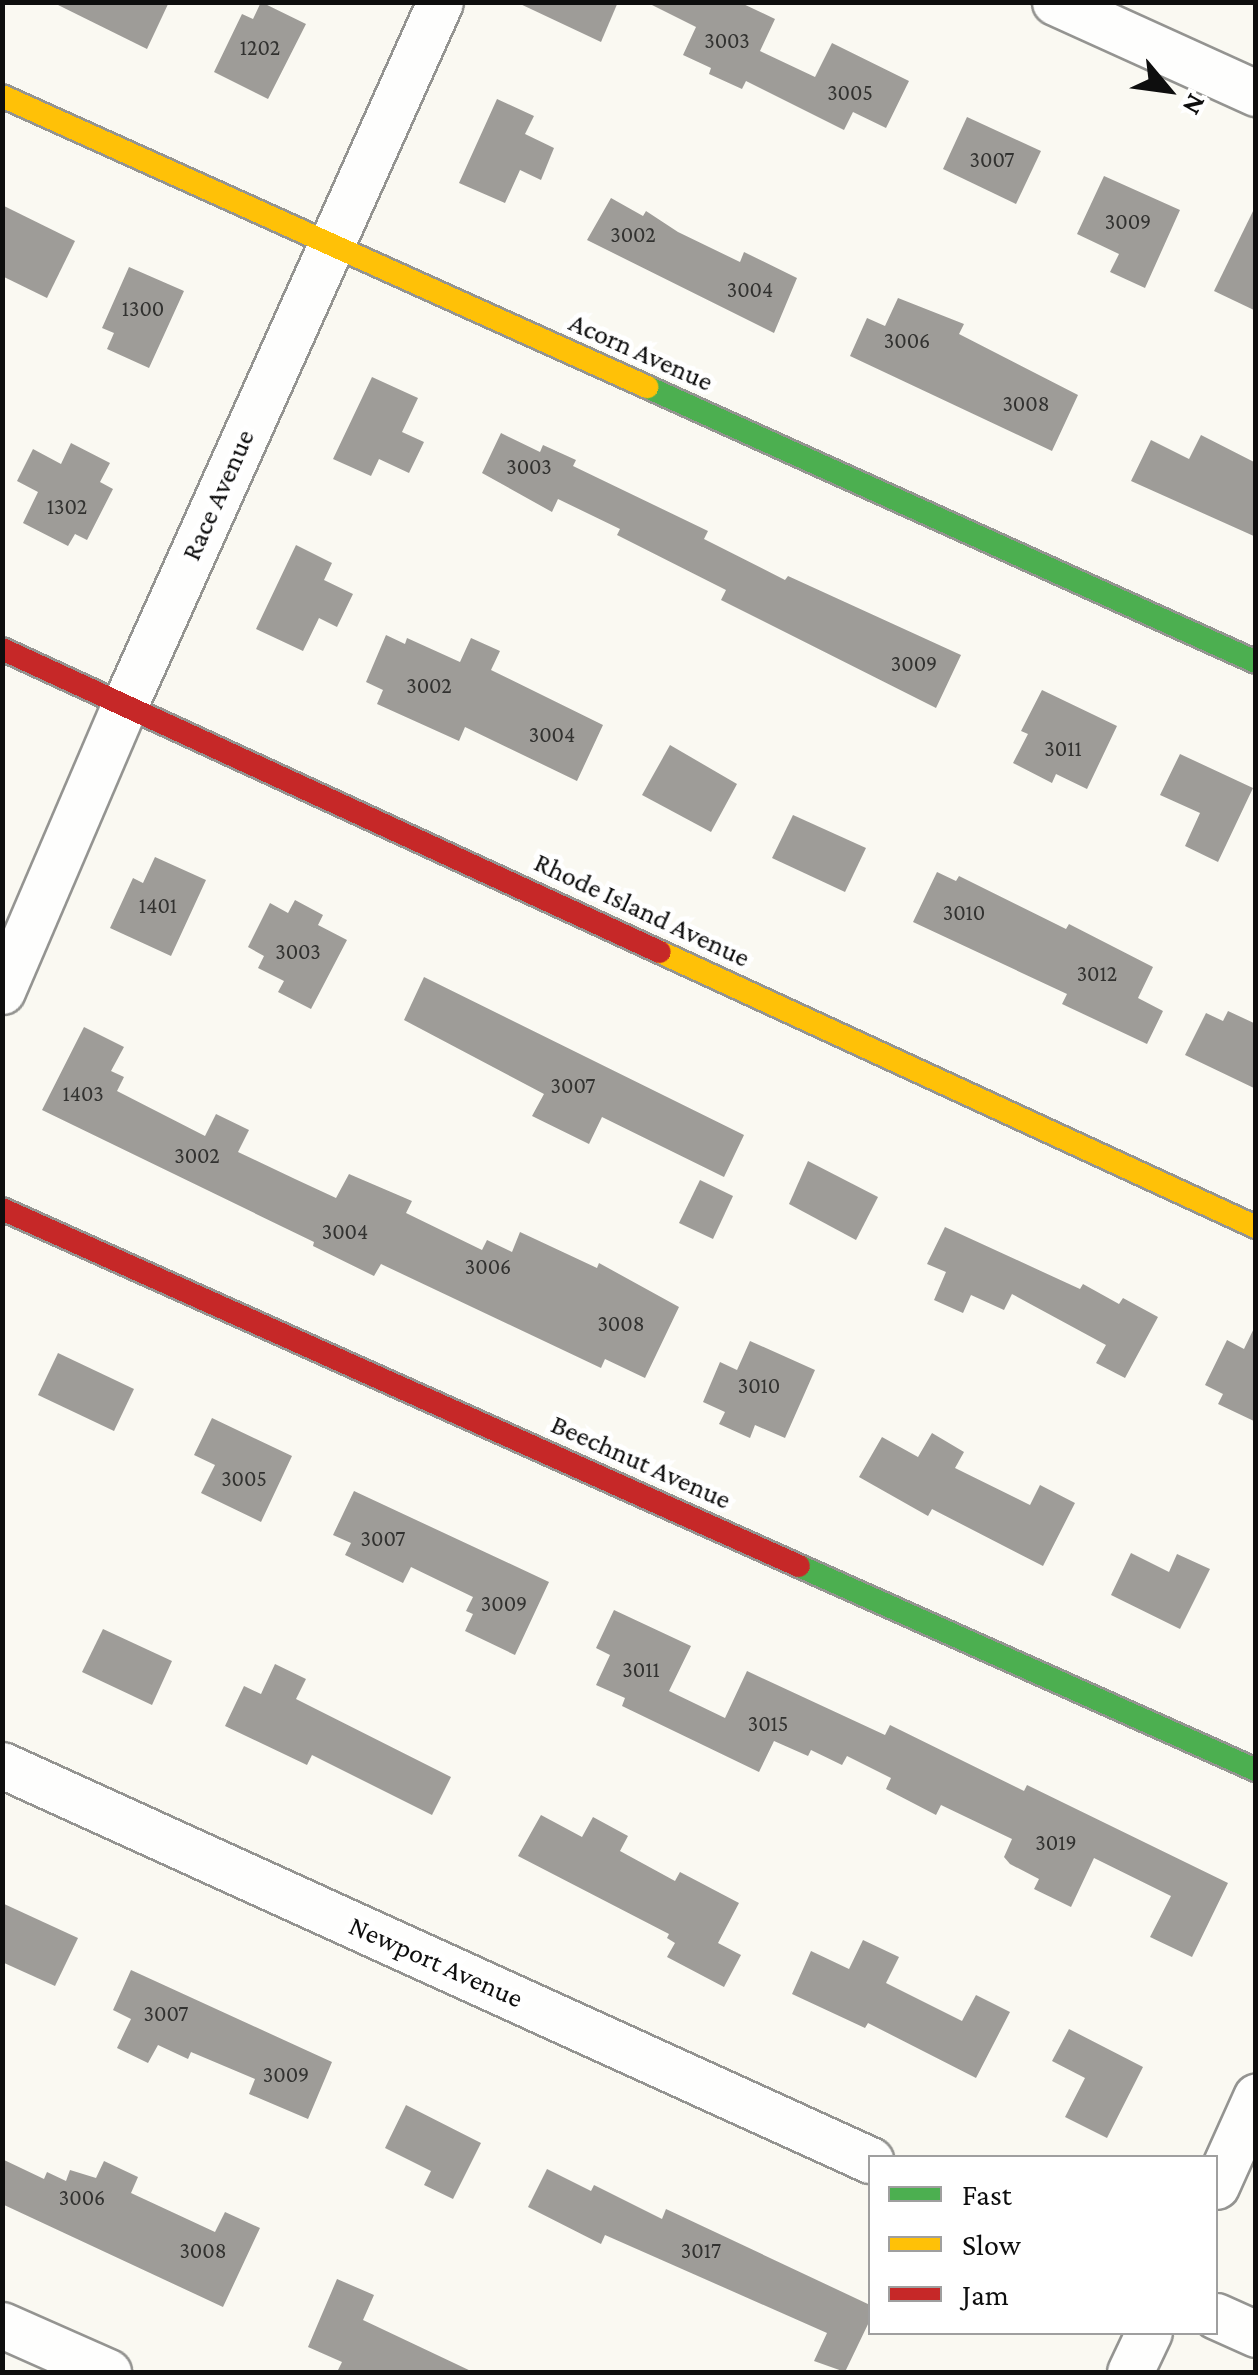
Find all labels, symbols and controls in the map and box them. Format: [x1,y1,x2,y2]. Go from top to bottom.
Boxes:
house number: 3003 [704,28,750,54]
house number: 1202 [240,35,280,61]
north arrow [1118,40,1218,140]
house number: 3005 [827,80,873,106]
text: N [1176,89,1213,121]
house number: 3007 [970,147,1014,173]
house number: 3009 [1105,209,1151,235]
house number: 3002 [610,222,656,248]
house number: 3004 [727,277,773,303]
house number: 1300 [122,296,164,322]
street label: Acorn Avenue [564,305,718,399]
house number: 3006 [884,328,930,354]
house number: 3008 [1002,391,1050,417]
street label: Race Avenue [174,424,262,566]
house number: 3003 [506,454,552,480]
house number: 1302 [47,494,87,520]
house number: 3009 [891,651,937,677]
house number: 3002 [406,673,452,699]
house number: 3004 [529,722,575,748]
house number: 3011 [1044,736,1082,762]
street label: Rhode Island Avenue [529,845,755,975]
house number: 1401 [139,893,177,919]
house number: 3010 [943,900,985,926]
house number: 3003 [275,939,321,965]
house number: 3012 [1077,961,1117,987]
house number: 3007 [551,1073,595,1099]
house number: 1403 [62,1081,104,1107]
house number: 3002 [174,1143,220,1169]
house number: 3004 [322,1219,368,1245]
house number: 3006 [465,1254,511,1280]
house number: 3008 [597,1311,645,1337]
house number: 3010 [738,1373,780,1399]
street label: Beechnut Avenue [546,1407,736,1517]
house number: 3005 [221,1466,267,1492]
house number: 3007 [361,1526,405,1552]
house number: 3009 [481,1591,527,1617]
house number: 3011 [622,1657,660,1683]
house number: 3015 [748,1711,788,1737]
house number: 3019 [1035,1830,1077,1856]
street label: Newport Avenue [344,1909,528,2015]
house number: 3007 [144,2001,188,2027]
house number: 3009 [263,2062,309,2088]
legend [868,2155,1218,2335]
text: Fast [962,2178,1012,2211]
house number: 3006 [59,2185,105,2211]
text: Slow [962,2228,1021,2261]
house number: 3008 [179,2238,227,2264]
house number: 3017 [681,2238,721,2264]
text: Jam [962,2278,1009,2311]

